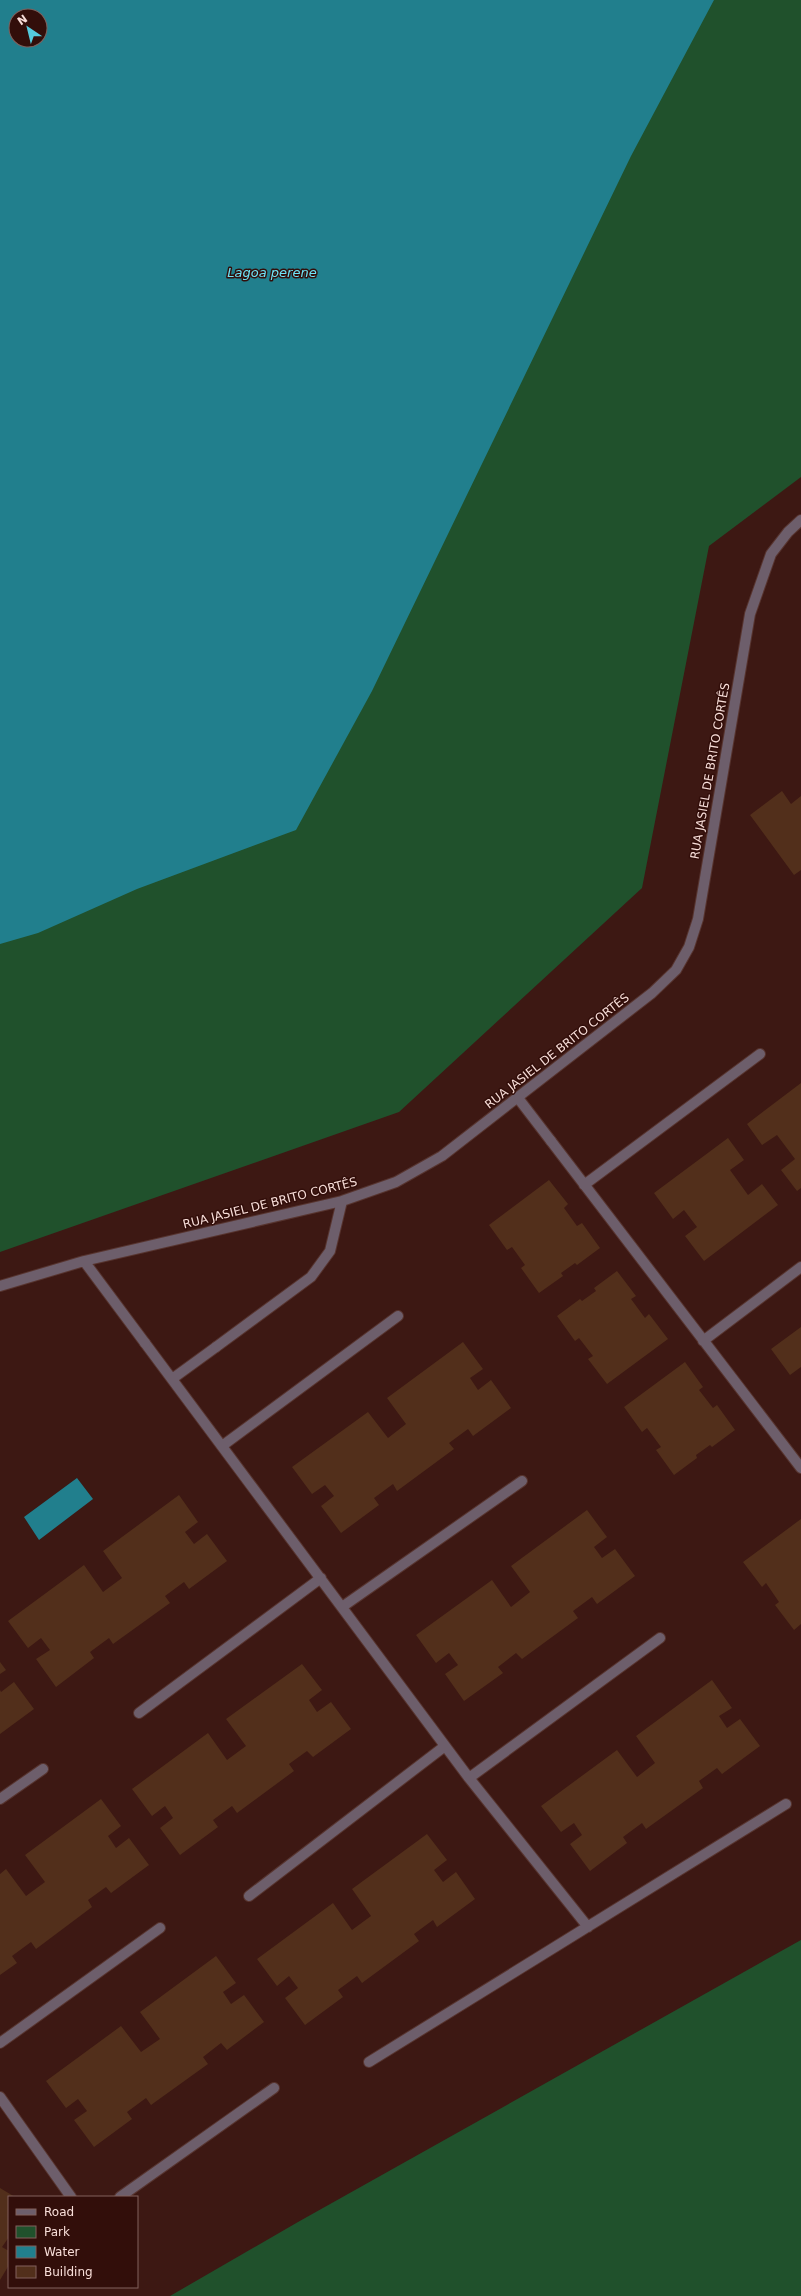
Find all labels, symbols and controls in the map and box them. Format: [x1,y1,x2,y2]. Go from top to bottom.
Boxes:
north arrow [8,8,48,48]
text: N [15,12,30,28]
water label: Lagoa perene [227,265,317,280]
street label: RUA JASIEL DE BRITO CORTÊS [687,681,732,860]
street label: RUA JASIEL DE BRITO CORTÊS [482,990,632,1112]
street label: RUA JASIEL DE BRITO CORTÊS [181,1174,359,1231]
legend [8,2196,138,2288]
text: Road [44,2205,74,2219]
text: Park [44,2225,70,2239]
text: Water [44,2245,80,2259]
text: Building [44,2265,93,2279]

